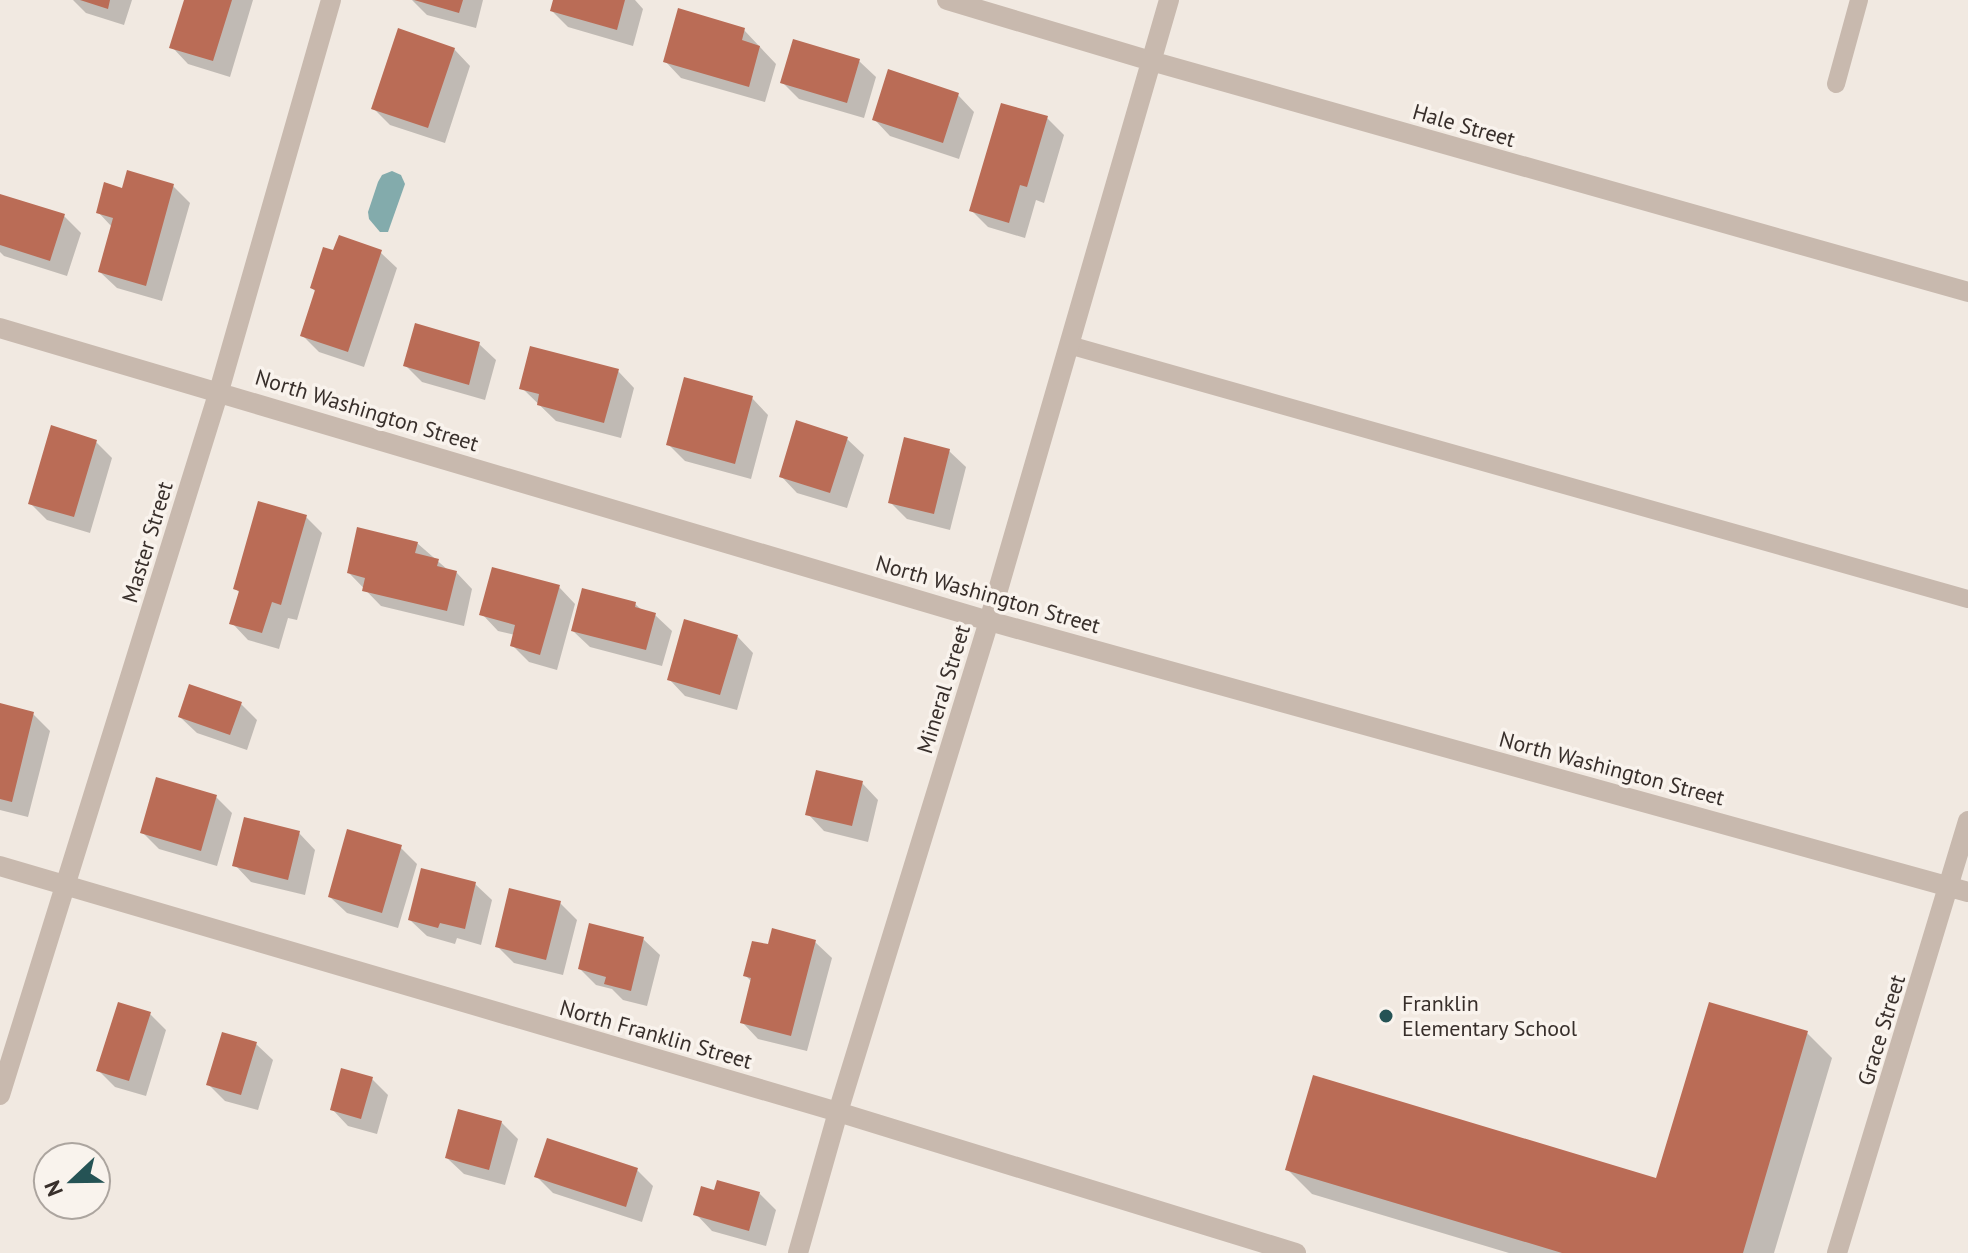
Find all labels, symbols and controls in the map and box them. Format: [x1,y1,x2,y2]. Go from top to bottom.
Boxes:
street label: Hale Street [1410,97,1519,153]
street label: North Washington Street [252,363,483,457]
street label: Master Street [115,477,179,606]
street label: North Washington Street [873,549,1104,640]
street label: Mineral Street [910,621,976,757]
street label: North Washington Street [1496,724,1728,812]
street label: Grace Street [1851,971,1911,1089]
place label: Franklin Elementary School [1402,989,1578,1042]
street label: North Franklin Street [557,993,756,1075]
marker: Franklin Elementary School [1377,1007,1395,1025]
north arrow [32,1141,112,1221]
text: N [38,1177,69,1200]

